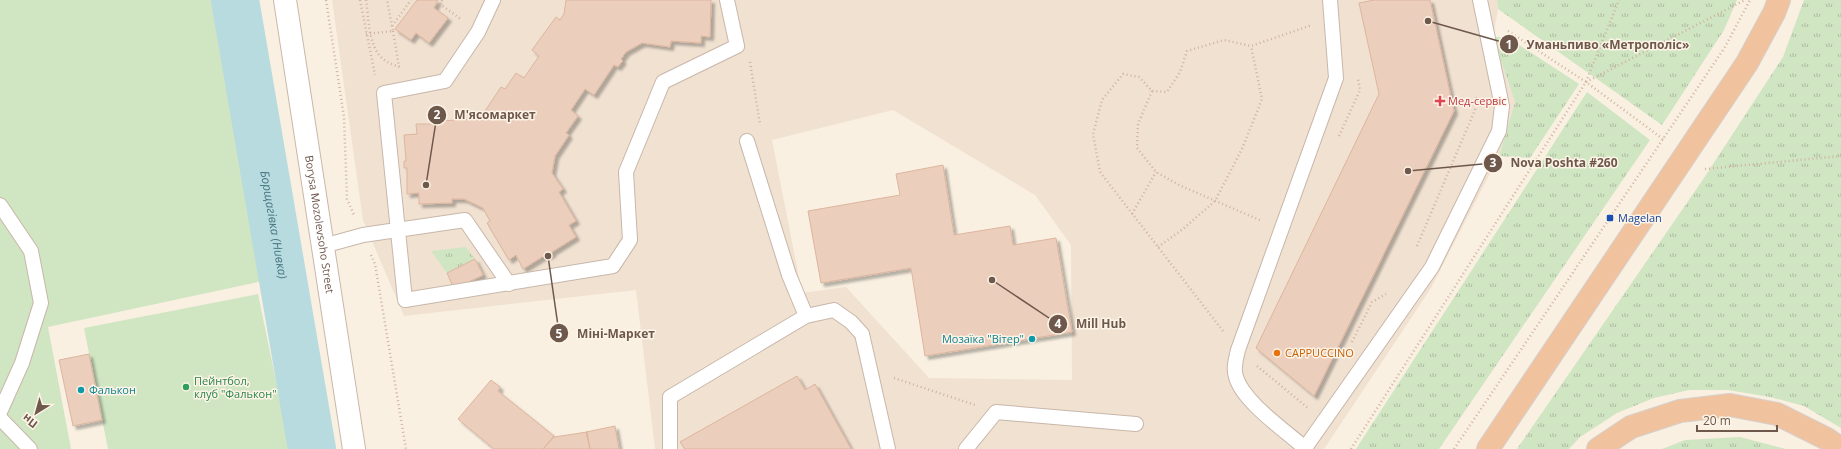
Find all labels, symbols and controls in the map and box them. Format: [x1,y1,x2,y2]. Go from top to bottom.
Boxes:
callout: Уманьпиво «Метрополіс» [1499,32,1698,56]
text: 1 [1506,36,1512,53]
text: Уманьпиво «Метрополіс» [1527,36,1689,53]
place label: Мед-сервіс [1448,93,1506,108]
marker: Мед-сервіс [1435,96,1445,106]
callout: М'ясомаркет [427,103,544,127]
text: 2 [434,106,441,123]
text: М'ясомаркет [454,106,536,123]
callout: Nova Poshta #260 [1483,151,1626,175]
street label: Borysa Mozolevsoho Street [302,154,338,295]
text: 3 [1490,154,1497,171]
text: Nova Poshta #260 [1510,154,1618,171]
water label: Борщагівка (Нивка) [256,169,292,280]
place label: Magelan [1618,210,1662,225]
marker: Magelan [1605,213,1615,223]
callout: Mill Hub [1048,312,1134,336]
text: 4 [1055,315,1062,332]
text: Mill Hub [1076,315,1126,332]
callout: Міні-Маркет [549,321,663,345]
text: 5 [556,325,563,342]
text: Міні-Маркет [577,325,655,342]
place label: Мозаїка "Вітер" [942,331,1024,346]
marker: Мозаїка "Вітер" [1027,334,1037,344]
place label: CAPPUCCINO [1285,345,1354,360]
marker: CAPPUCCINO [1272,348,1282,358]
place label: Пейнтбол, клуб "Фалькон" [194,373,277,401]
place label: Фалькон [89,382,136,397]
marker: Пейнтбол, клуб "Фалькон" [181,382,191,392]
marker: Фалькон [76,385,86,395]
north arrow [16,393,56,433]
scale bar [1697,407,1777,433]
text: Пн [19,411,40,432]
text: 20 m [1703,412,1731,429]

